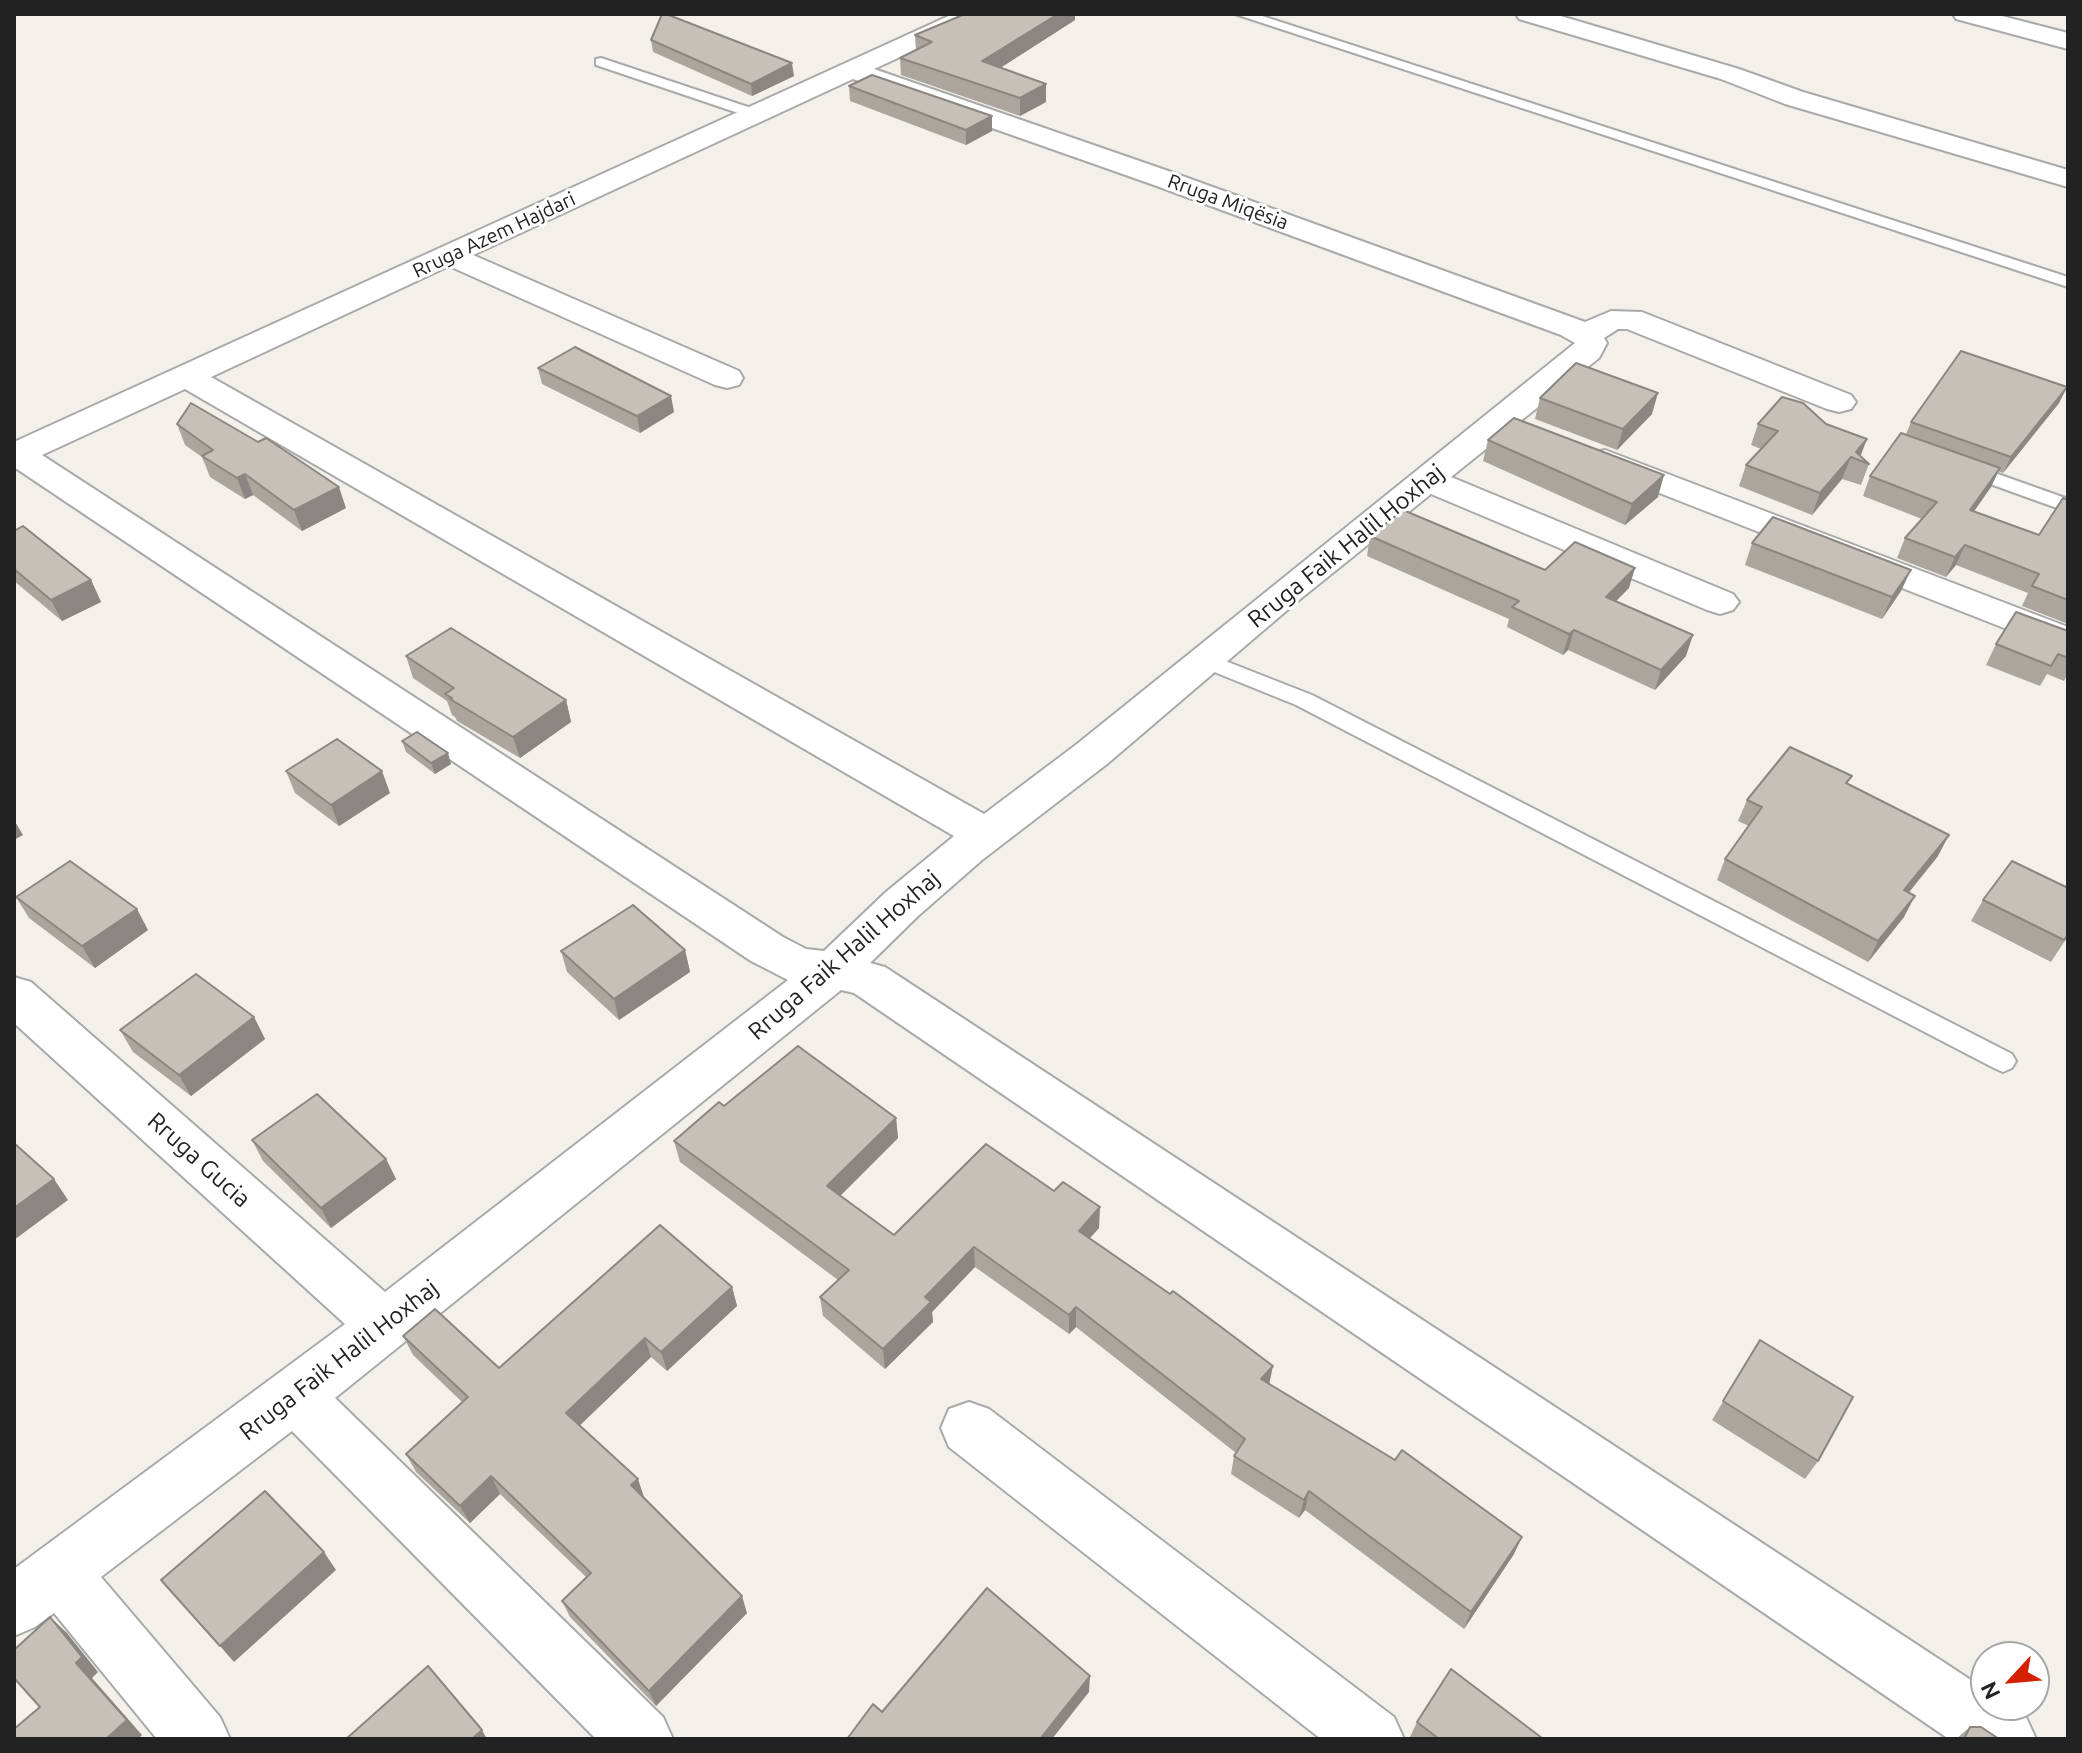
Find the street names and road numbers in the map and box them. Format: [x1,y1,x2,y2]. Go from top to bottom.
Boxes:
street label: Rruga Miqësia [1164,169,1292,235]
street label: Rruga Azem Hajdari [409,187,579,283]
street label: Rruga Faik Halil Hoxhaj [1242,458,1450,634]
street label: Rruga Faik Halil Hoxhaj [742,864,946,1046]
street label: Rruga Gucia [142,1106,256,1214]
street label: Rruga Faik Halil Hoxhaj [234,1273,444,1447]

